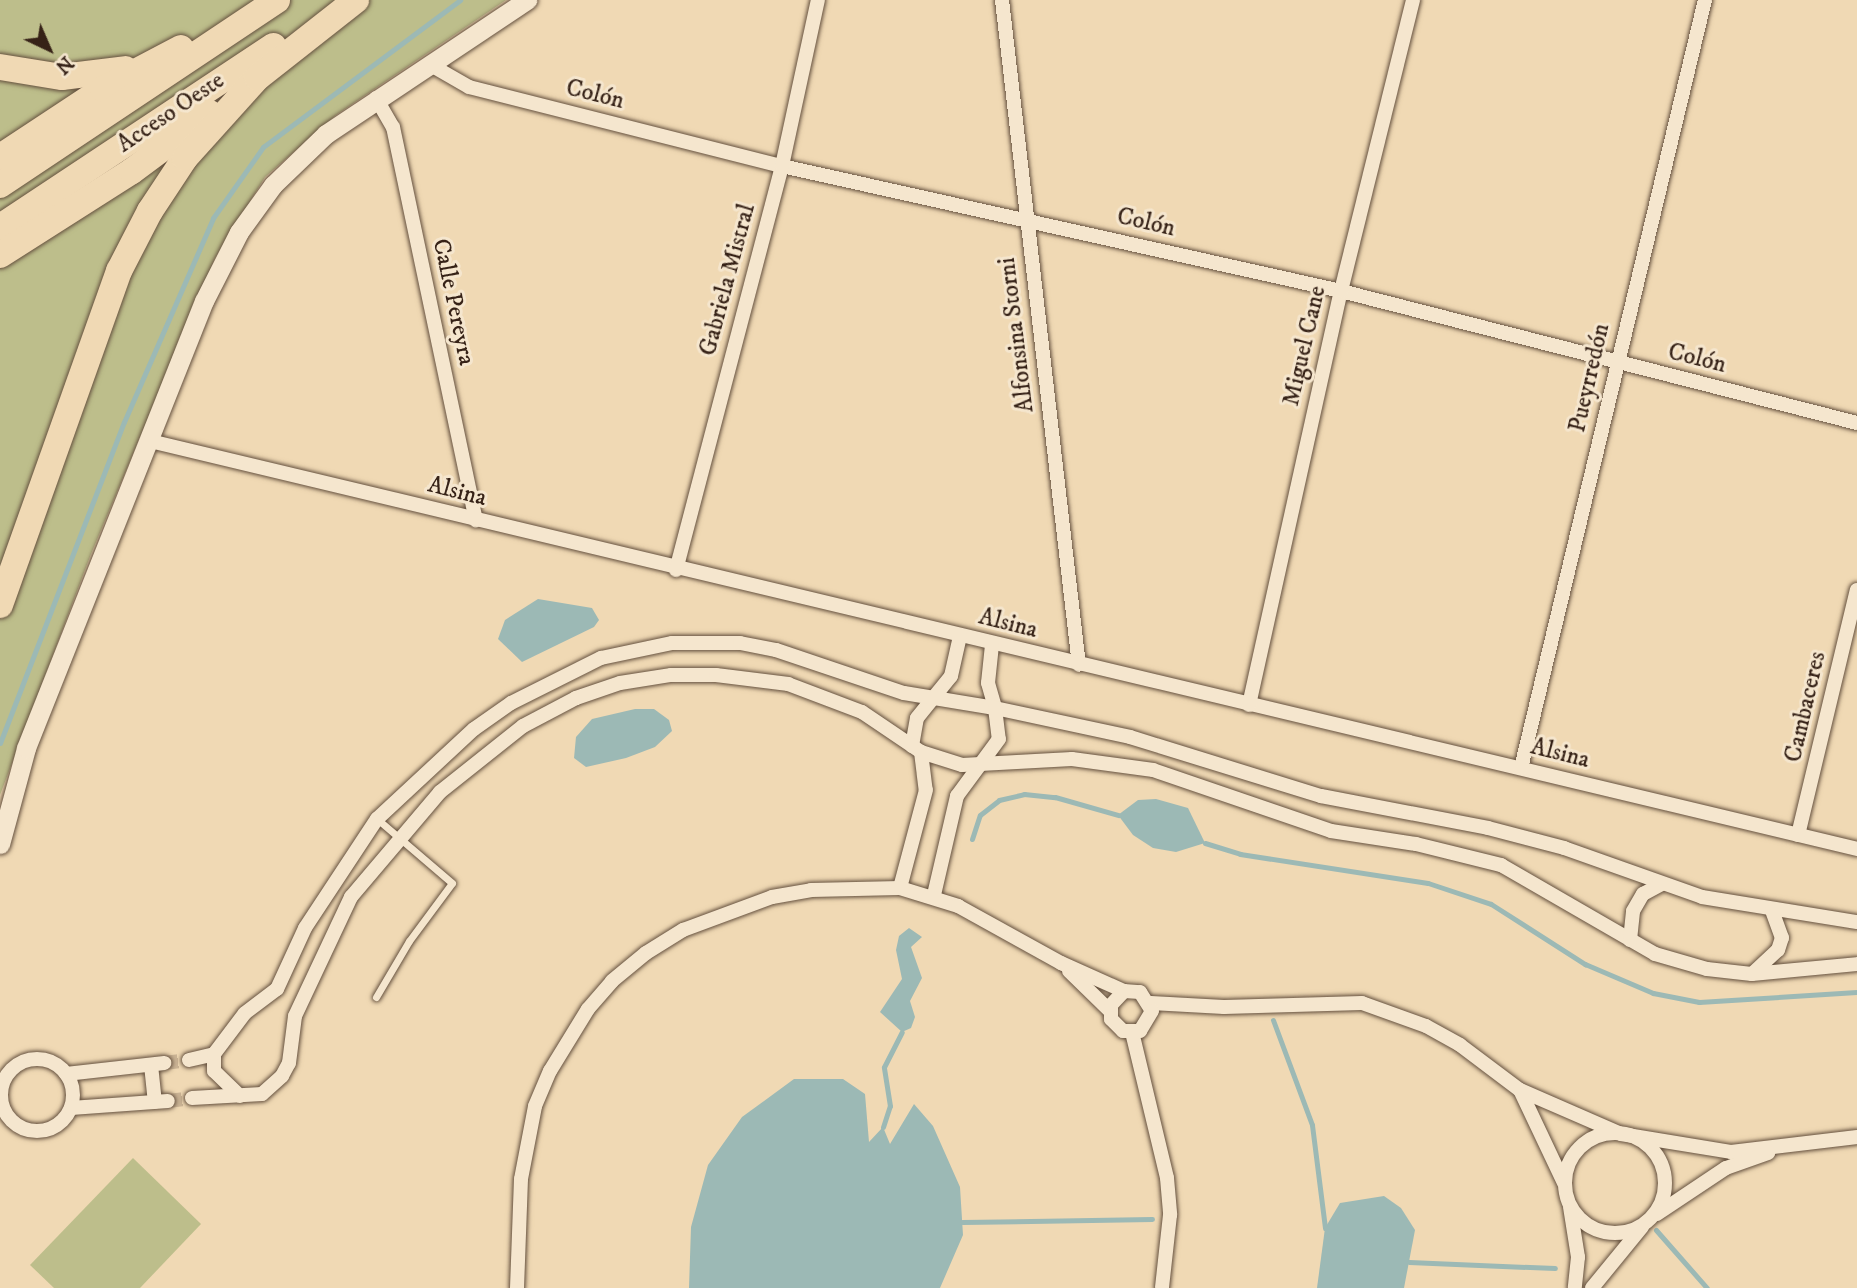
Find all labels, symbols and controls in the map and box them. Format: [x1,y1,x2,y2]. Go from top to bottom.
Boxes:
north arrow [14,14,84,84]
text: N [50,51,78,78]
street label: Acceso Oeste [112,67,230,159]
street label: Colón [563,74,627,116]
street label: Gabriela Mistral [694,201,762,359]
street label: Colón [1114,202,1178,244]
street label: Calle Pereyra [426,236,480,368]
street label: Alfonsina Storni [993,256,1041,414]
street label: Miguel Cane [1277,283,1333,409]
street label: Pueyrredón [1564,321,1616,435]
street label: Colón [1665,338,1729,380]
street label: Alsina [425,471,489,513]
street label: Alsina [976,603,1040,645]
street label: Cambaceres [1779,649,1833,765]
street label: Alsina [1528,733,1592,775]

